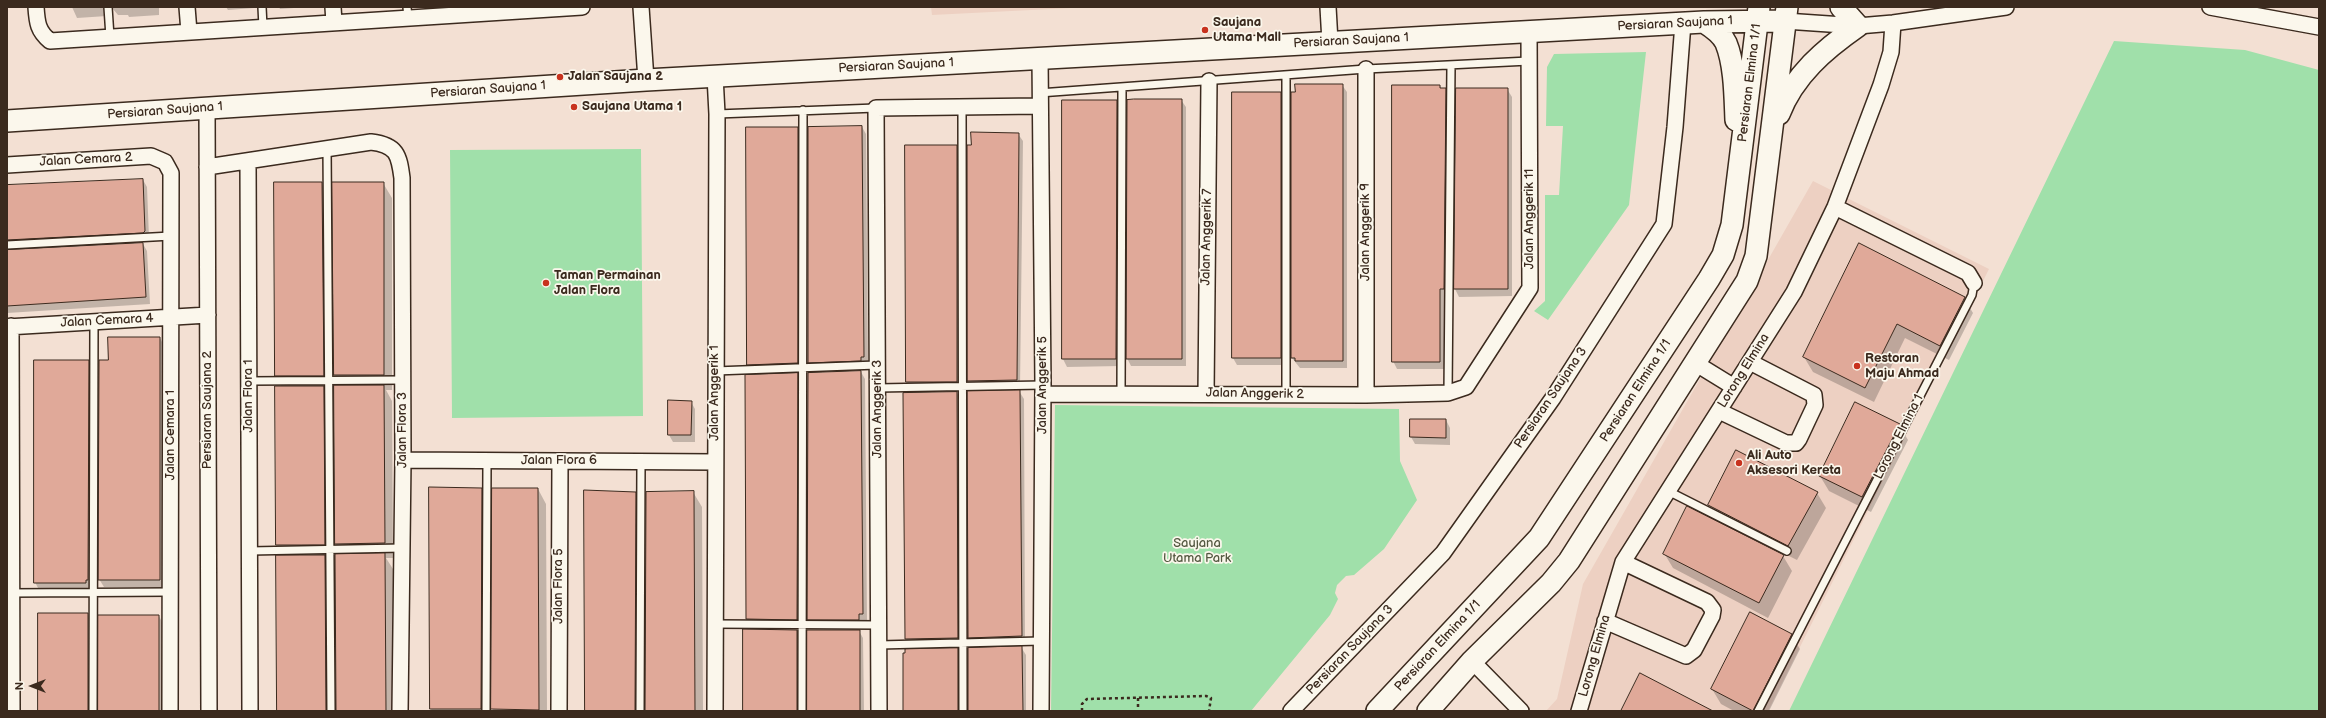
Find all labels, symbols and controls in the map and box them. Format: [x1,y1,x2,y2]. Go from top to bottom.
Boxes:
street label: Persiaran Saujana 1 [1617,13,1733,35]
place label: Saujana Utama Mall [1213,15,1281,46]
street label: Persiaran Elmina 1/1 [1735,23,1765,143]
marker: Saujana Utama Mall [1200,25,1210,35]
street label: Persiaran Saujana 1 [1293,30,1409,52]
street label: Persiaran Saujana 1 [838,55,954,77]
place label: Jalan Saujana 2 [568,69,663,85]
marker: Jalan Saujana 2 [555,72,565,82]
street label: Persiaran Saujana 1 [430,78,546,102]
street label: Persiaran Saujana 1 [107,99,223,123]
place label: Saujana Utama 1 [582,99,682,115]
marker: Saujana Utama 1 [569,102,579,112]
street label: Jalan Cemara 2 [39,150,133,170]
street label: Jalan Anggerik 11 [1522,169,1538,269]
street label: Jalan Anggerik 9 [1358,183,1374,281]
street label: Jalan Anggerik 7 [1198,188,1216,286]
place label: Taman Permainan Jalan Flora [554,268,661,299]
marker: Taman Permainan Jalan Flora [541,278,551,288]
street label: Jalan Cemara 4 [60,311,154,331]
street label: Lorong Elmina [1715,331,1773,411]
street label: Jalan Anggerik 5 [1035,336,1051,434]
street label: Persiaran Elmina 1/1 [1597,337,1675,445]
street label: Persiaran Saujana 3 [1511,344,1591,452]
street label: Jalan Anggerik 1 [707,345,723,441]
street label: Persiaran Saujana 2 [200,351,216,469]
place label: Restoran Maju Ahmad [1865,351,1939,382]
street label: Jalan Flora 1 [241,359,257,433]
street label: Jalan Anggerik 3 [870,360,886,458]
marker: Restoran Maju Ahmad [1852,361,1862,371]
street label: Jalan Anggerik 2 [1206,385,1304,403]
street label: Jalan Cemara 1 [163,390,179,480]
street label: Jalan Flora 3 [395,392,411,468]
street label: Lorong Elmina 1 [1871,392,1927,482]
place label: Ali Auto Aksesori Kereta [1747,448,1841,479]
street label: Jalan Flora 6 [521,453,597,469]
marker: Ali Auto Aksesori Kereta [1734,458,1744,468]
park label: Saujana Utama Park [1163,536,1231,567]
street label: Jalan Flora 5 [551,548,567,624]
street label: Persiaran Elmina 1/1 [1392,597,1484,695]
street label: Persiaran Saujana 3 [1303,602,1397,698]
street label: Lorong Elmina [1576,613,1614,699]
north arrow [12,666,52,706]
text: N [13,682,26,690]

